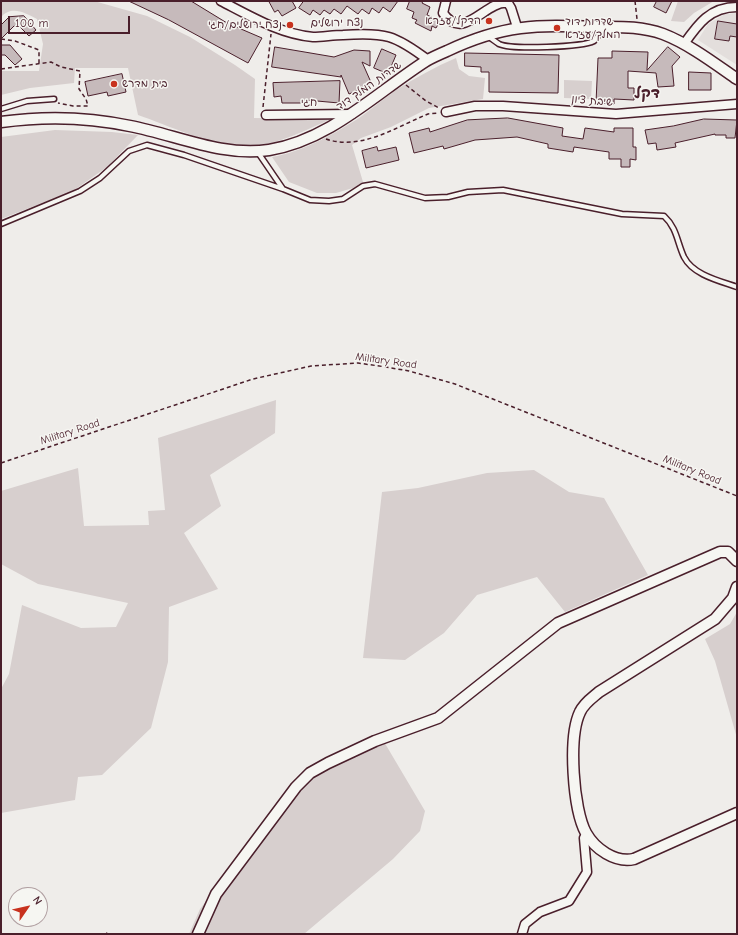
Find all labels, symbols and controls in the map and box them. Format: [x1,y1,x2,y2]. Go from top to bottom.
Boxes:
scale bar [10,8,132,34]
place label: הדקל/עזרא [425,14,481,28]
place label: שדרות דוד המלך/עזרא [565,15,620,41]
text: 100 m [15,16,48,30]
street label: נצח ירושלים [310,16,364,30]
marker: הדקל/עזרא [484,16,494,26]
place label: נצח ירושלים/חגי [208,18,282,32]
marker: נצח ירושלים/חגי [285,20,295,30]
marker: שדרות דוד המלך/עזרא [552,23,562,33]
street label: שדרות המלך דוד [334,59,404,113]
place label: בית מדרש [122,77,168,91]
marker: בית מדרש [109,79,119,89]
district label: דקל [634,85,660,103]
street label: שיבת ציון [571,93,613,109]
street label: חגי [301,96,317,110]
street label: Military Road [354,350,418,372]
street label: Military Road [39,416,101,448]
street label: Military Road [661,452,723,488]
north arrow [8,887,48,927]
text: N [30,894,45,907]

